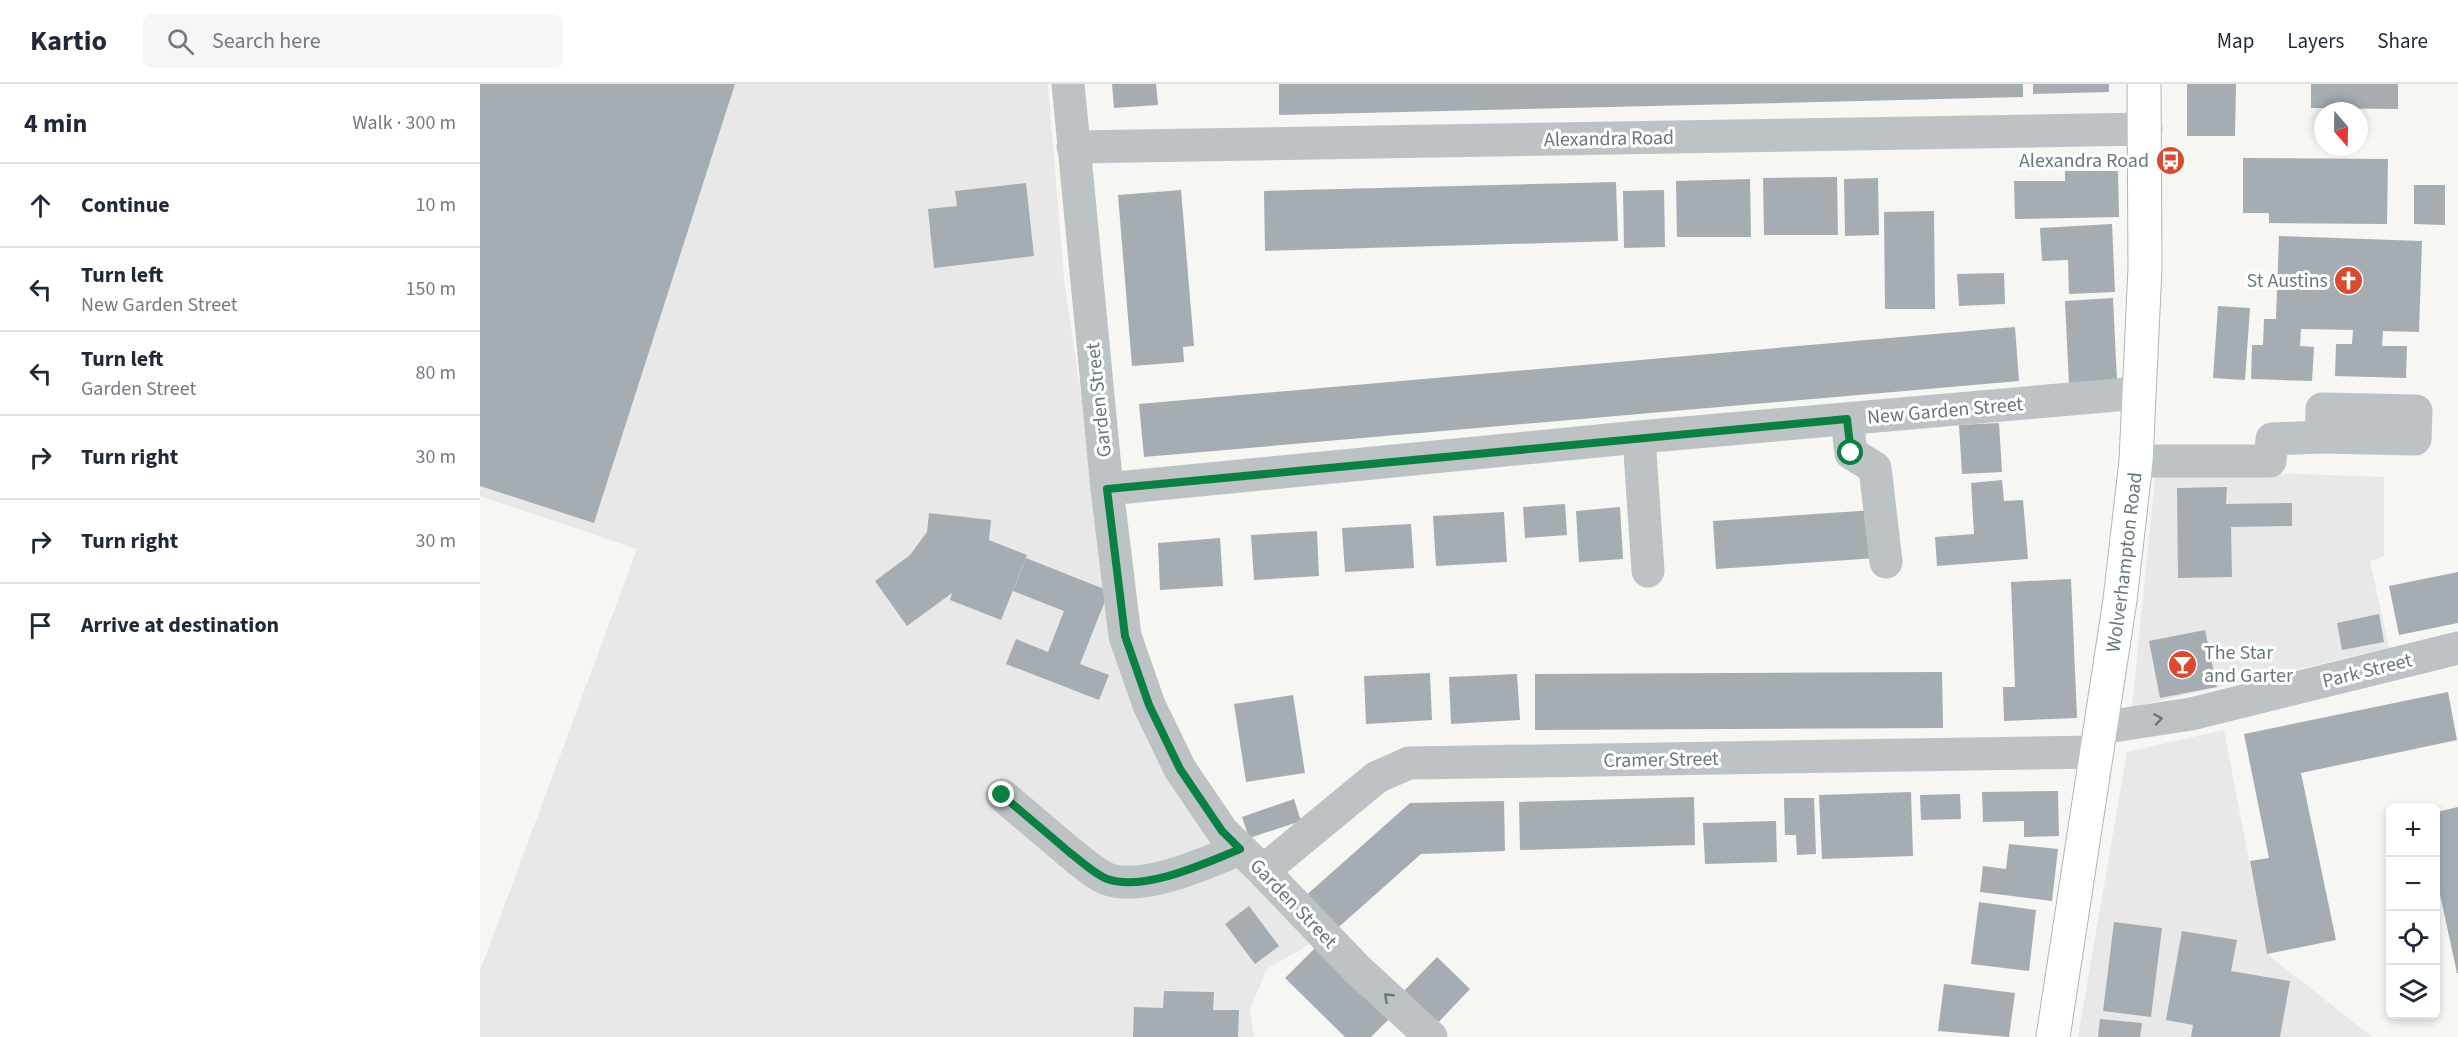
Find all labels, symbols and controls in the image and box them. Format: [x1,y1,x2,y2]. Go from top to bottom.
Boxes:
search box [143,14,563,68]
text: Kartio [30,21,107,61]
icon: search [164,25,197,58]
text: Search here [212,25,321,57]
text: Map [2217,26,2254,56]
text: Layers [2287,26,2344,56]
text: Share [2377,26,2428,56]
north arrow [2314,102,2368,156]
text: 4 min [24,105,87,142]
text: Walk · 300 m [352,109,456,137]
street label: Alexandra Road [1544,124,1674,154]
bus stop icon: Alexandra Road [2154,144,2186,176]
place label: Alexandra Road [2019,147,2149,175]
icon: ahead [24,189,57,222]
text: Continue [81,189,170,221]
text: 10 m [416,191,456,219]
text: Turn left [81,259,163,291]
church icon: St Austins [2333,264,2365,296]
place label: St Austins [2246,267,2328,295]
icon: left [24,273,57,306]
text: 150 m [406,275,456,303]
text: New Garden Street [81,291,238,319]
street label: Garden Street [1079,341,1119,459]
text: Turn left [81,343,163,375]
icon: left [24,357,57,390]
text: 80 m [416,359,456,387]
text: Garden Street [81,375,196,403]
street label: New Garden Street [1866,390,2025,432]
route start [1837,439,1863,465]
icon: right [24,441,57,474]
text: Turn right [81,441,178,473]
text: 30 m [416,443,456,471]
street label: Wolverhampton Road [2099,471,2150,654]
icon: right [24,525,57,558]
text: Turn right [81,525,178,557]
text: 30 m [416,527,456,555]
icon: arrive [24,609,57,642]
text: Arrive at destination [81,609,279,641]
place label: The Star and Garter [2204,639,2293,690]
street label: Park Street [2319,646,2415,696]
bar icon: The Star and Garter [2167,648,2199,680]
one-way arrow [2153,713,2163,725]
street label: Cramer Street [1603,745,1719,775]
route end [988,781,1014,807]
map controls [2386,803,2440,1019]
button: + [2386,803,2440,857]
street label: Garden Street [1243,853,1344,955]
button: − [2386,857,2440,911]
button: locate [2386,911,2440,965]
button: layers [2386,965,2440,1019]
one-way arrow [1384,994,1395,1005]

